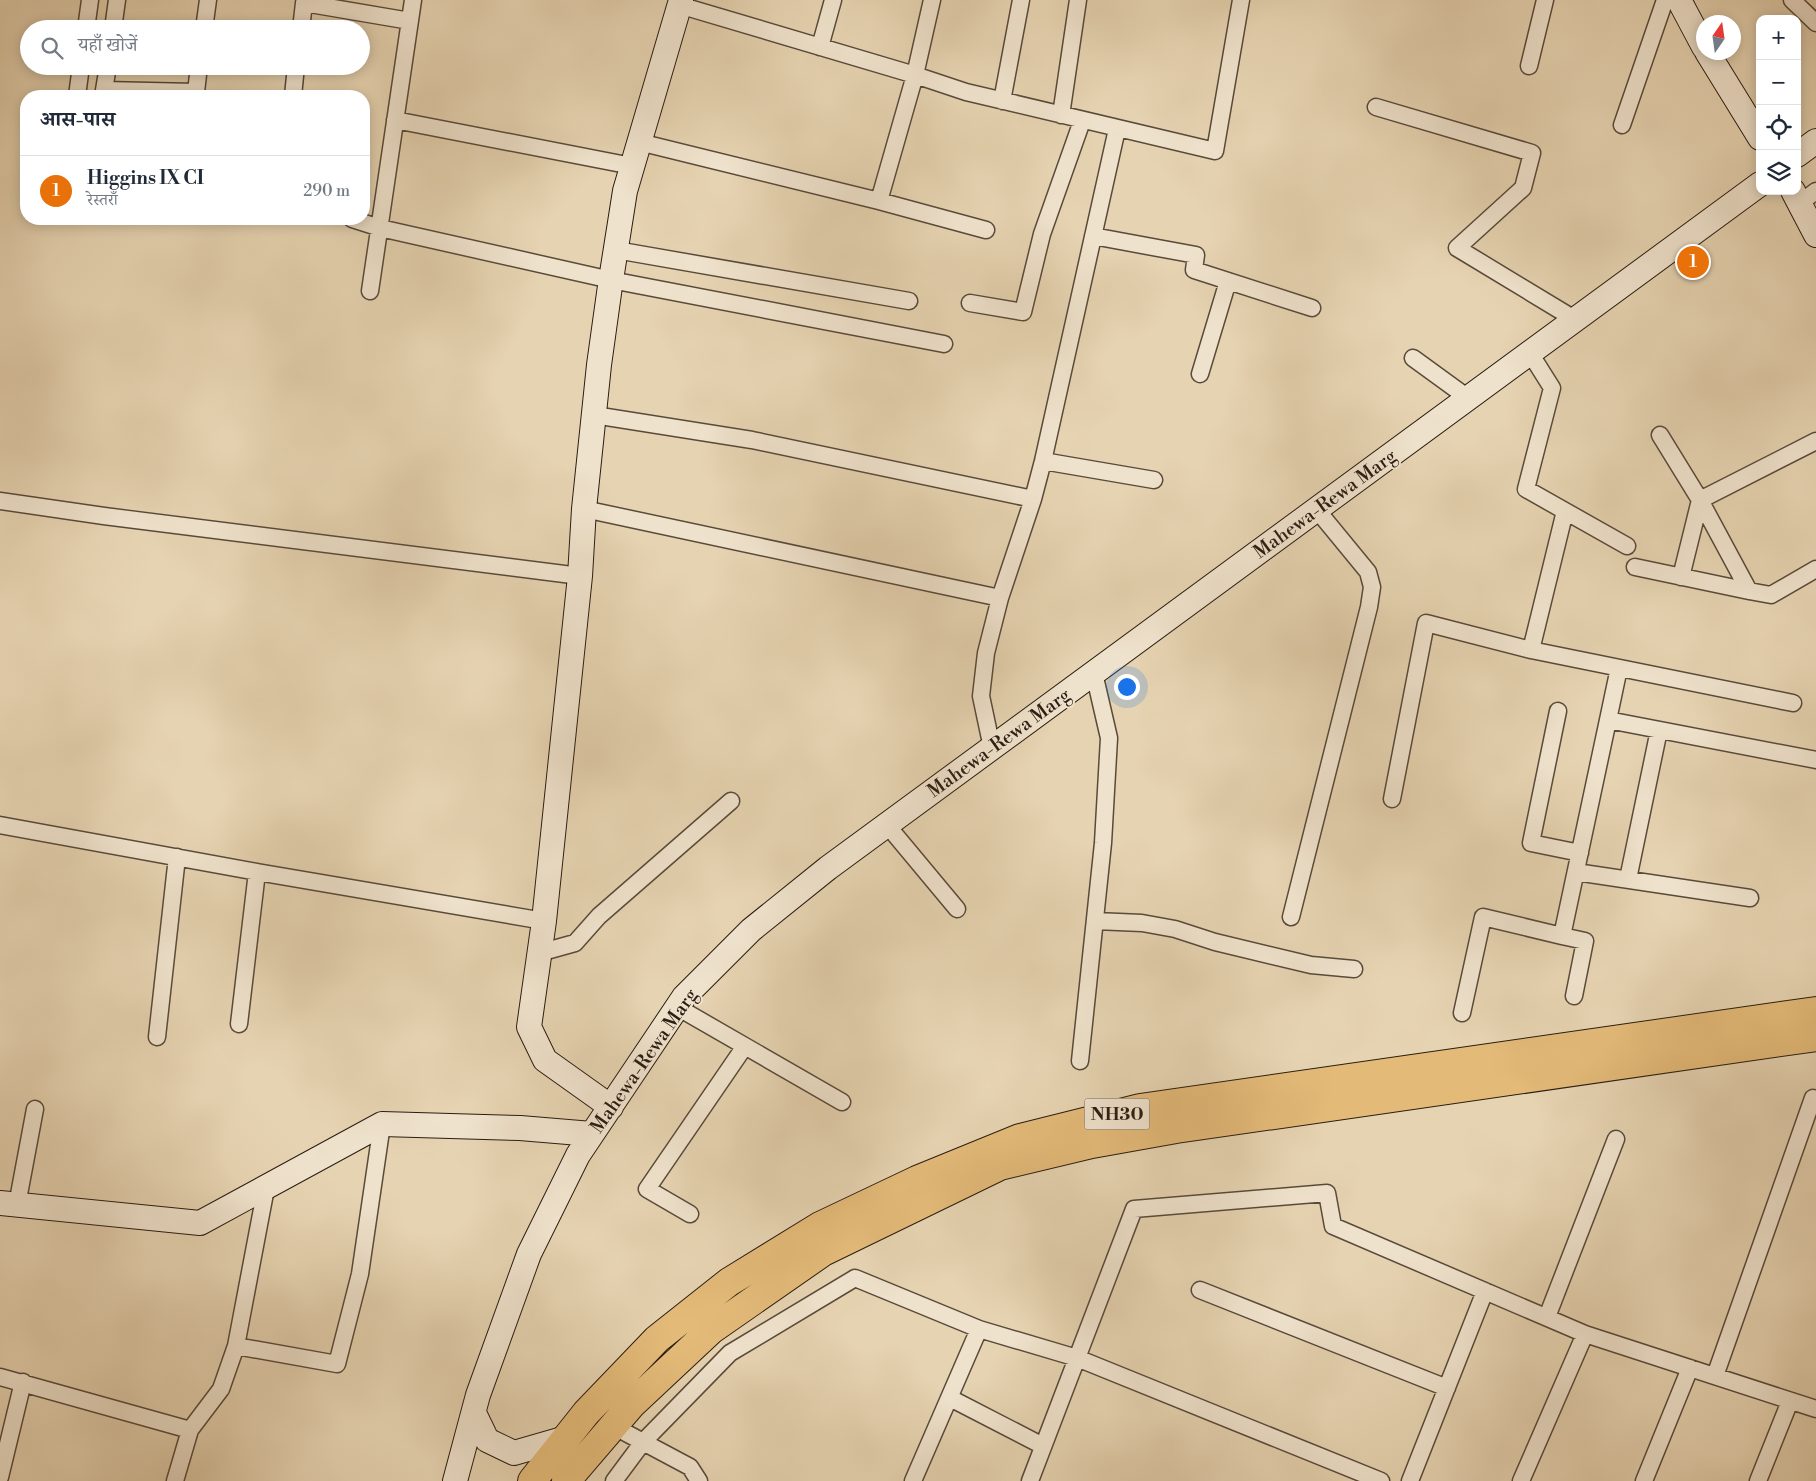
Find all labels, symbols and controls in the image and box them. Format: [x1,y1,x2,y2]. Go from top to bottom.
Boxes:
north arrow [1696,15,1741,60]
map controls [1756,15,1801,195]
button: + [1756,15,1801,60]
search box [20,20,370,75]
text: यहाँ खोजें [78,33,138,57]
icon: search [38,34,66,62]
button: − [1756,60,1801,105]
button: locate [1756,105,1801,150]
text: आस-पास [40,107,115,133]
button: layers [1756,150,1801,195]
text: Higgins IX CI [87,166,204,190]
text: 1 [52,181,60,201]
text: 290 m [303,181,350,201]
text: रेस्तराँ [87,190,118,210]
pin: 1 [1677,243,1709,281]
street label: Mahewa-Rewa Marg [1249,444,1401,564]
your location [1114,674,1140,700]
street label: Mahewa-Rewa Marg [923,683,1075,803]
street label: Mahewa-Rewa Marg [585,984,703,1138]
road number: NH30 [1084,1098,1150,1130]

